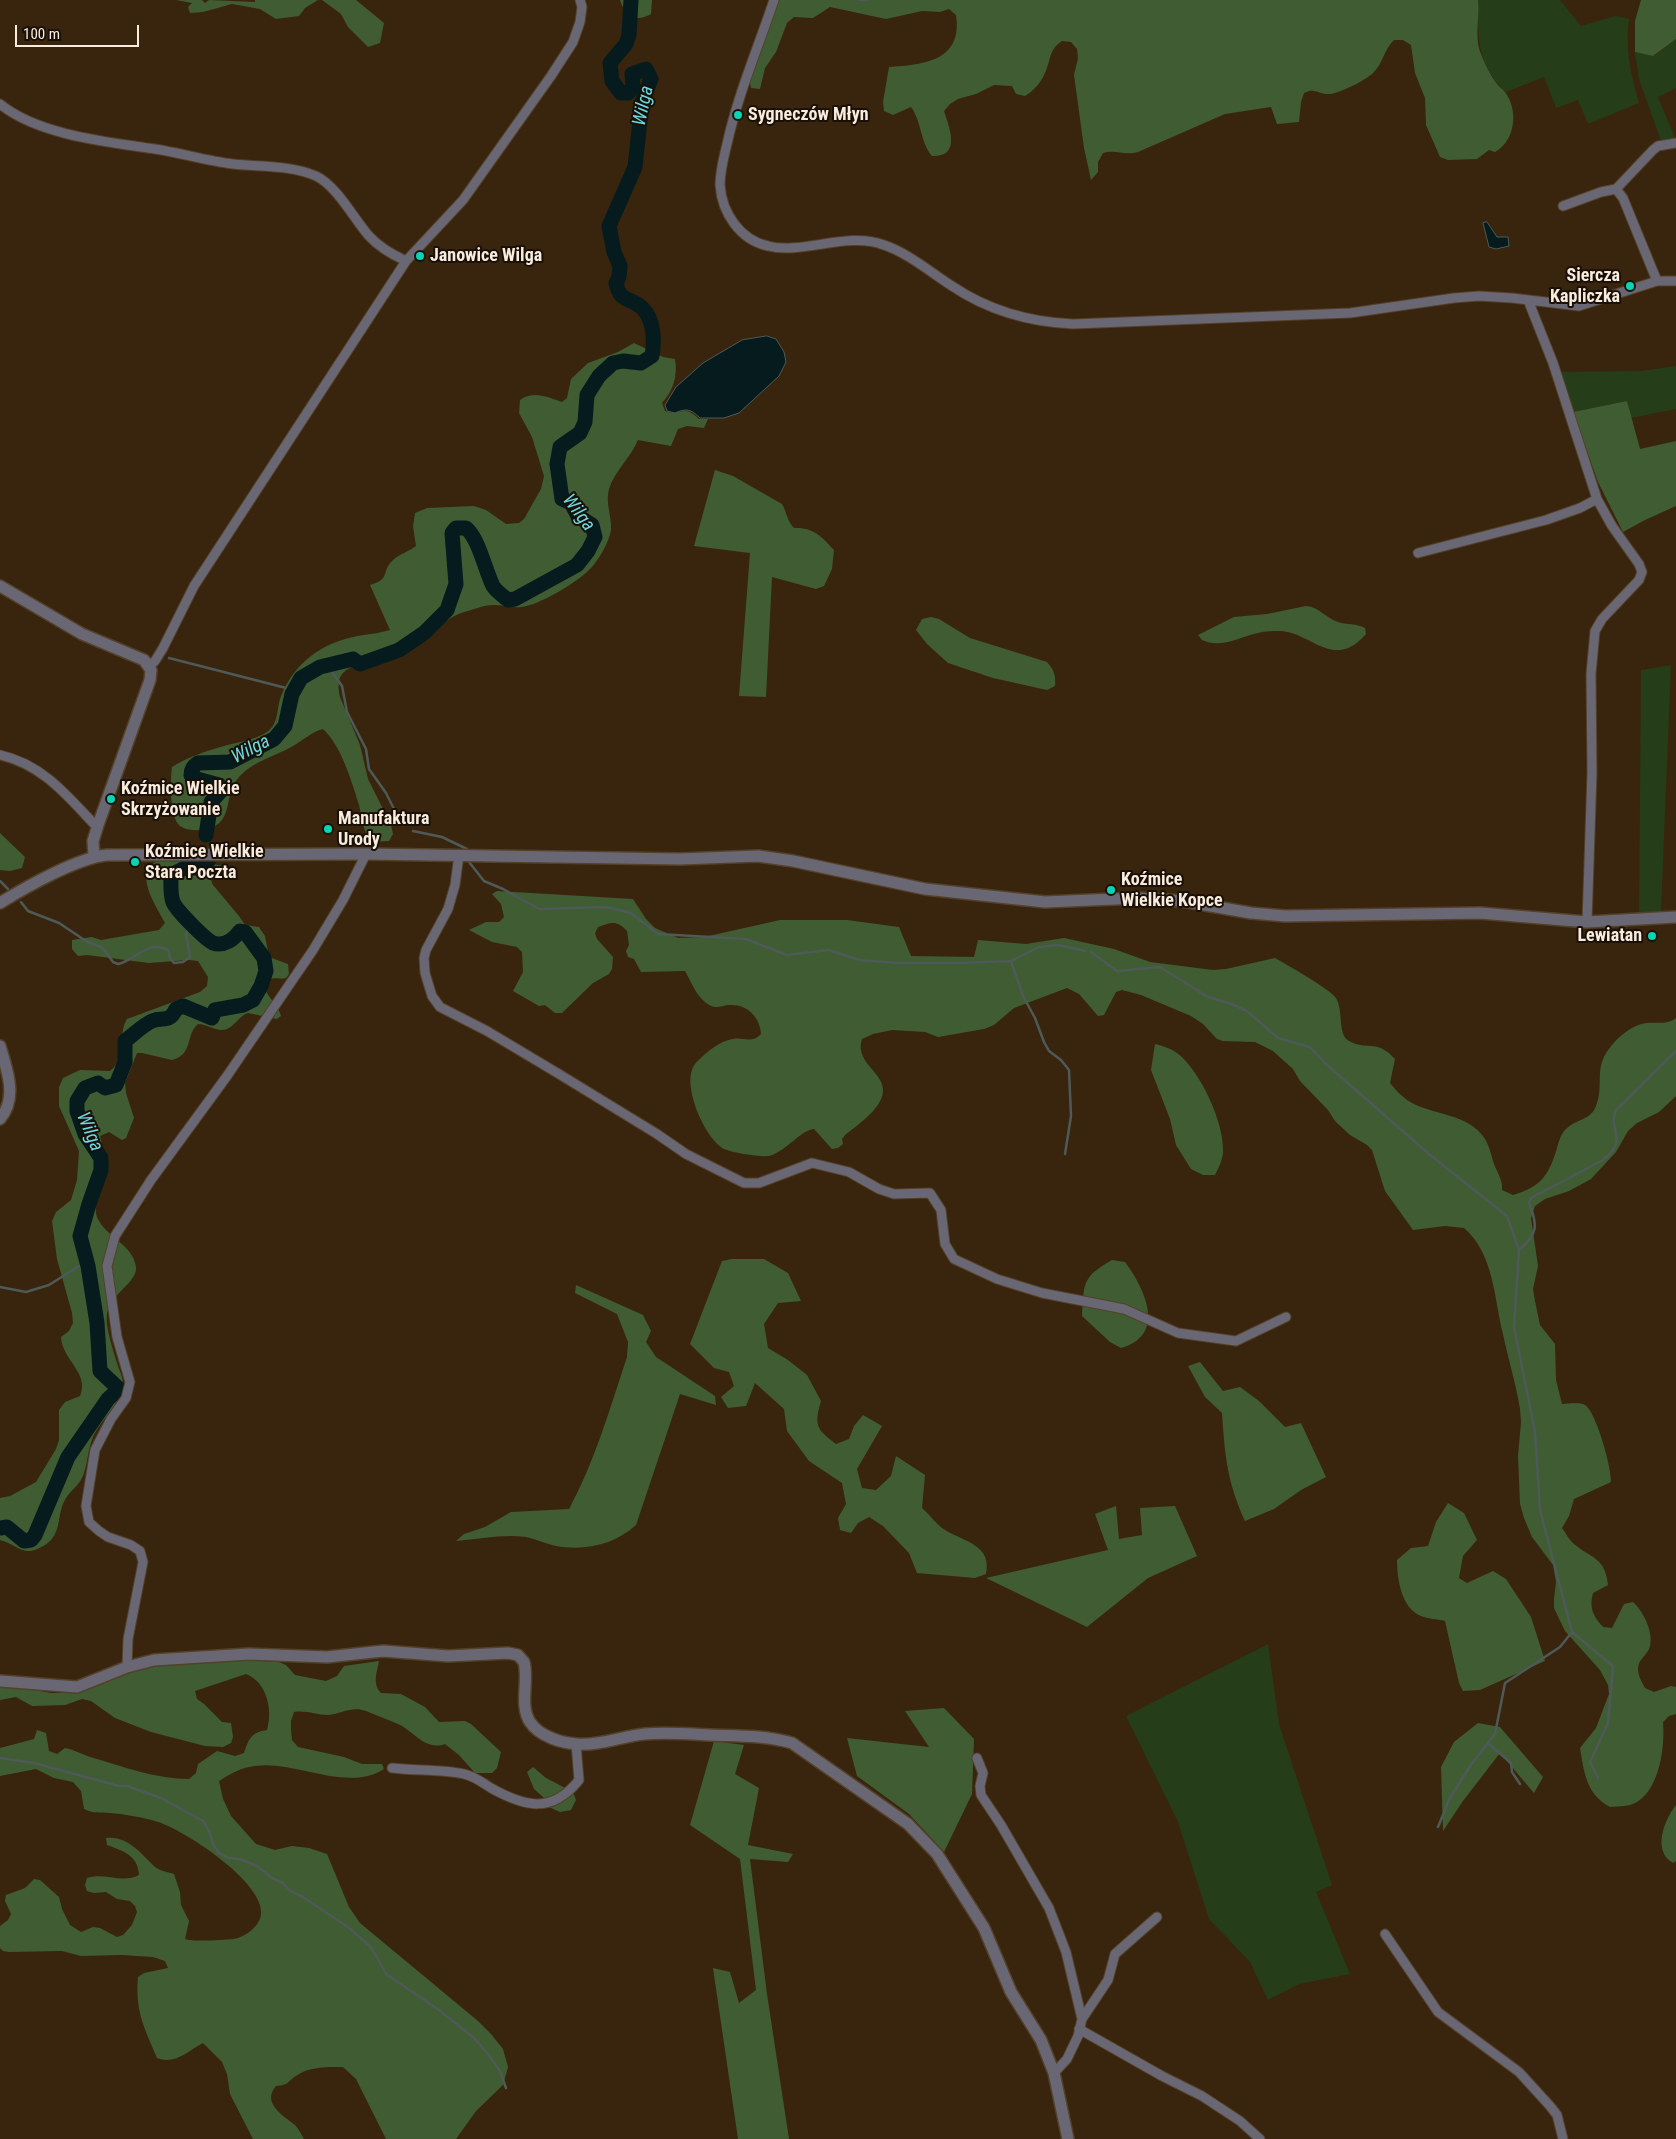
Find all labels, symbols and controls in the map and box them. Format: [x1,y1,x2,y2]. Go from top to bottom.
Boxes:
scale bar [18,15,141,47]
text: 100 m [23,25,60,43]
water label: Wilga [629,84,659,128]
place label: Sygneczów Młyn [748,104,869,126]
marker: Sygneczów Młyn [732,109,744,121]
place label: Janowice Wilga [430,245,542,267]
marker: Janowice Wilga [414,250,426,262]
place label: Siercza Kapliczka [1550,265,1620,308]
marker: Siercza Kapliczka [1624,280,1636,292]
water label: Wilga [557,490,599,536]
water label: Wilga [228,731,274,769]
place label: Koźmice Wielkie Skrzyżowanie [121,778,240,821]
marker: Koźmice Wielkie Skrzyżowanie [105,793,117,805]
place label: Manufaktura Urody [338,808,429,851]
marker: Manufaktura Urody [322,823,334,835]
place label: Koźmice Wielkie Stara Poczta [145,841,264,884]
marker: Koźmice Wielkie Stara Poczta [129,856,141,868]
place label: Koźmice Wielkie Kopce [1121,869,1223,912]
marker: Koźmice Wielkie Kopce [1105,884,1117,896]
place label: Lewiatan [1577,925,1642,947]
marker: Lewiatan [1646,930,1658,942]
water label: Wilga [71,1109,107,1155]

